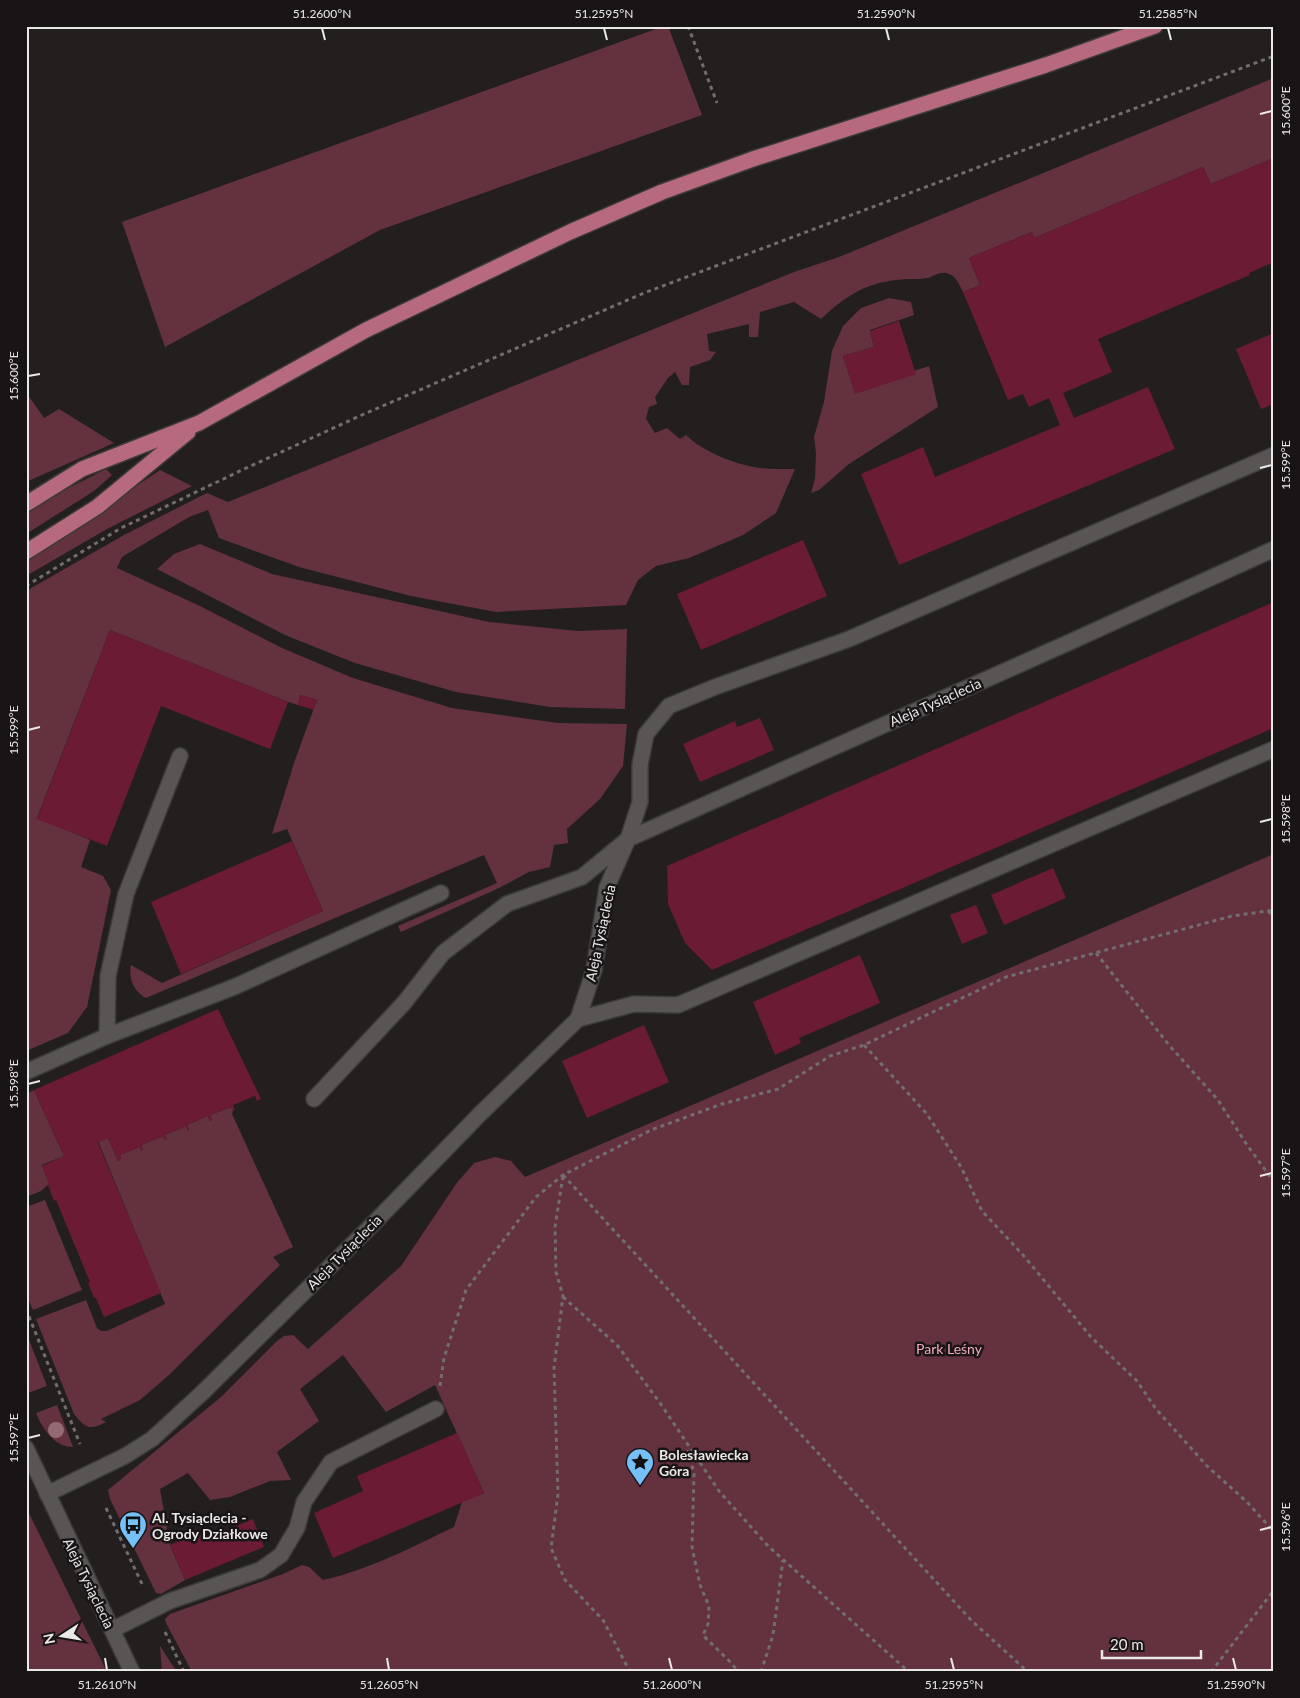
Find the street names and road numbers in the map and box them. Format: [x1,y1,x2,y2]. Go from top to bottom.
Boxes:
street label: Aleja Tysiąclecia [887,674,984,730]
street label: Aleja Tysiąclecia [581,883,619,983]
street label: Aleja Tysiąclecia [303,1211,385,1293]
street label: Aleja Tysiąclecia [60,1535,118,1631]

